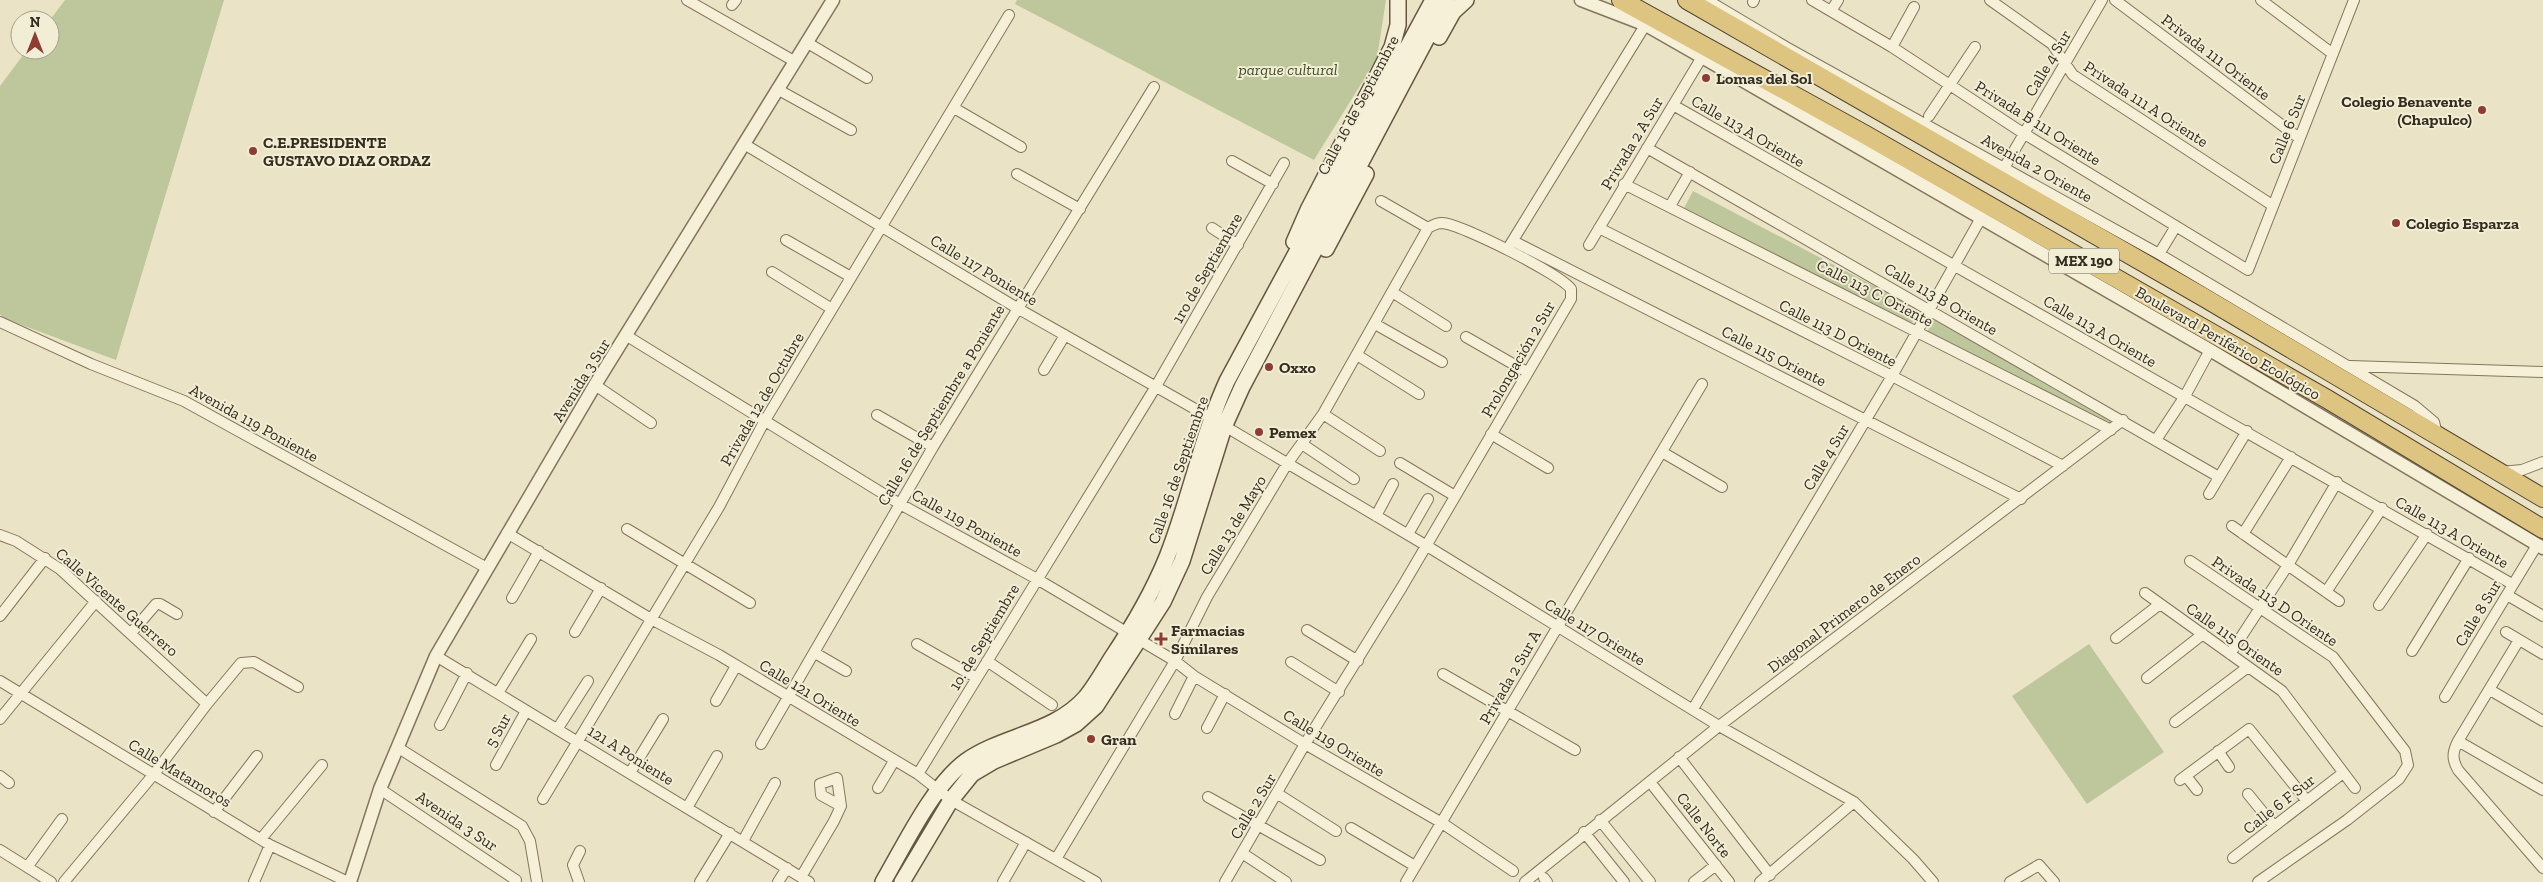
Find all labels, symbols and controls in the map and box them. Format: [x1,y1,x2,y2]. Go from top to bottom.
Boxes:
north arrow [10,10,60,60]
street label: Privada 111 Oriente [2158,10,2274,104]
text: N [30,14,41,31]
street label: Calle 4 Sur [2021,26,2075,100]
street label: Calle 16 de Septiembre [1313,32,1403,178]
street label: Privada 111 A Oriente [2080,57,2212,151]
park label: parque cultural [1237,60,1338,79]
place label: Lomas del Sol [1716,69,1812,88]
marker: Lomas del Sol [1700,72,1712,84]
street label: Privada B 111 Oriente [1972,77,2104,169]
street label: Calle 113 A Oriente [1688,91,1808,171]
street label: Calle 6 Sur [2264,91,2310,167]
place label: Colegio Benavente (Chapulco) [2341,92,2472,129]
street label: Privada 2 A Sur [1597,93,1667,193]
marker: Colegio Benavente (Chapulco) [2476,104,2488,116]
street label: Avenida 2 Oriente [1978,130,2096,206]
place label: C.E.PRESIDENTE GUSTAVO DIAZ ORDAZ [263,133,431,170]
marker: C.E.PRESIDENTE GUSTAVO DIAZ ORDAZ [247,145,259,157]
street label: 1ro de Septiembre [1168,210,1246,326]
place label: Colegio Esparza [2406,214,2519,233]
marker: Colegio Esparza [2390,217,2402,229]
street label: Calle 117 Poniente [927,230,1041,310]
road number: MEX 190 [2049,248,2119,274]
street label: Calle 113 C Oriente [1813,255,1937,331]
street label: Calle 113 B Oriente [1881,259,2001,339]
street label: Boulevard Periférico Ecológico [2132,282,2324,404]
street label: Calle 113 A Oriente [2040,291,2160,371]
street label: Calle 113 D Oriente [1776,295,1900,371]
street label: Prolongación 2 Sur [1477,297,1559,421]
street label: Calle 16 de Septiembre a Poniente [873,301,1009,509]
street label: Calle 115 Oriente [1719,321,1829,391]
street label: Privada 12 de Octubre [716,329,808,469]
street label: Avenida 3 Sur [548,335,614,425]
place label: Oxxo [1279,358,1316,377]
marker: Oxxo [1263,361,1275,373]
street label: Avenida 119 Poniente [186,380,322,466]
street label: Calle 16 de Septiembre [1144,393,1212,547]
street label: Calle 4 Sur [1799,420,1853,494]
place label: Pemex [1269,423,1317,442]
marker: Pemex [1253,426,1265,438]
street label: Calle 13 de Mayo [1196,472,1270,578]
street label: Calle 119 Poniente [909,485,1025,561]
street label: Calle 113 A Oriente [2392,492,2512,572]
street label: Calle Vicente Guerrero [52,544,182,660]
street label: Diagonal Primero de Enero [1764,549,1924,677]
street label: Privada 113 D Oriente [2208,552,2342,650]
street label: Calle 8 Sur [2451,576,2505,650]
street label: 1o. de Septiembre [945,580,1023,694]
street label: Calle 117 Oriente [1541,595,1649,669]
street label: Calle 115 Oriente [2182,598,2288,680]
place label: Farmacias Similares [1171,621,1245,658]
street label: Privada 2 Sur A [1475,626,1545,727]
marker: Farmacias Similares [1155,633,1167,645]
street label: Calle 121 Oriente [756,655,864,731]
street label: Calle 119 Oriente [1280,705,1388,781]
street label: 5 Sur [481,709,515,750]
street label: 121 A Poniente [584,721,678,789]
place label: Gran [1101,730,1137,749]
marker: Gran [1085,733,1097,745]
street label: Calle Matamoros [125,735,235,811]
street label: Calle 2 Sur [1226,769,1280,843]
street label: Calle 6 F Sur [2239,770,2319,838]
street label: Avenida 3 Sur [413,787,502,855]
street label: Calle Norte [1673,789,1735,861]

